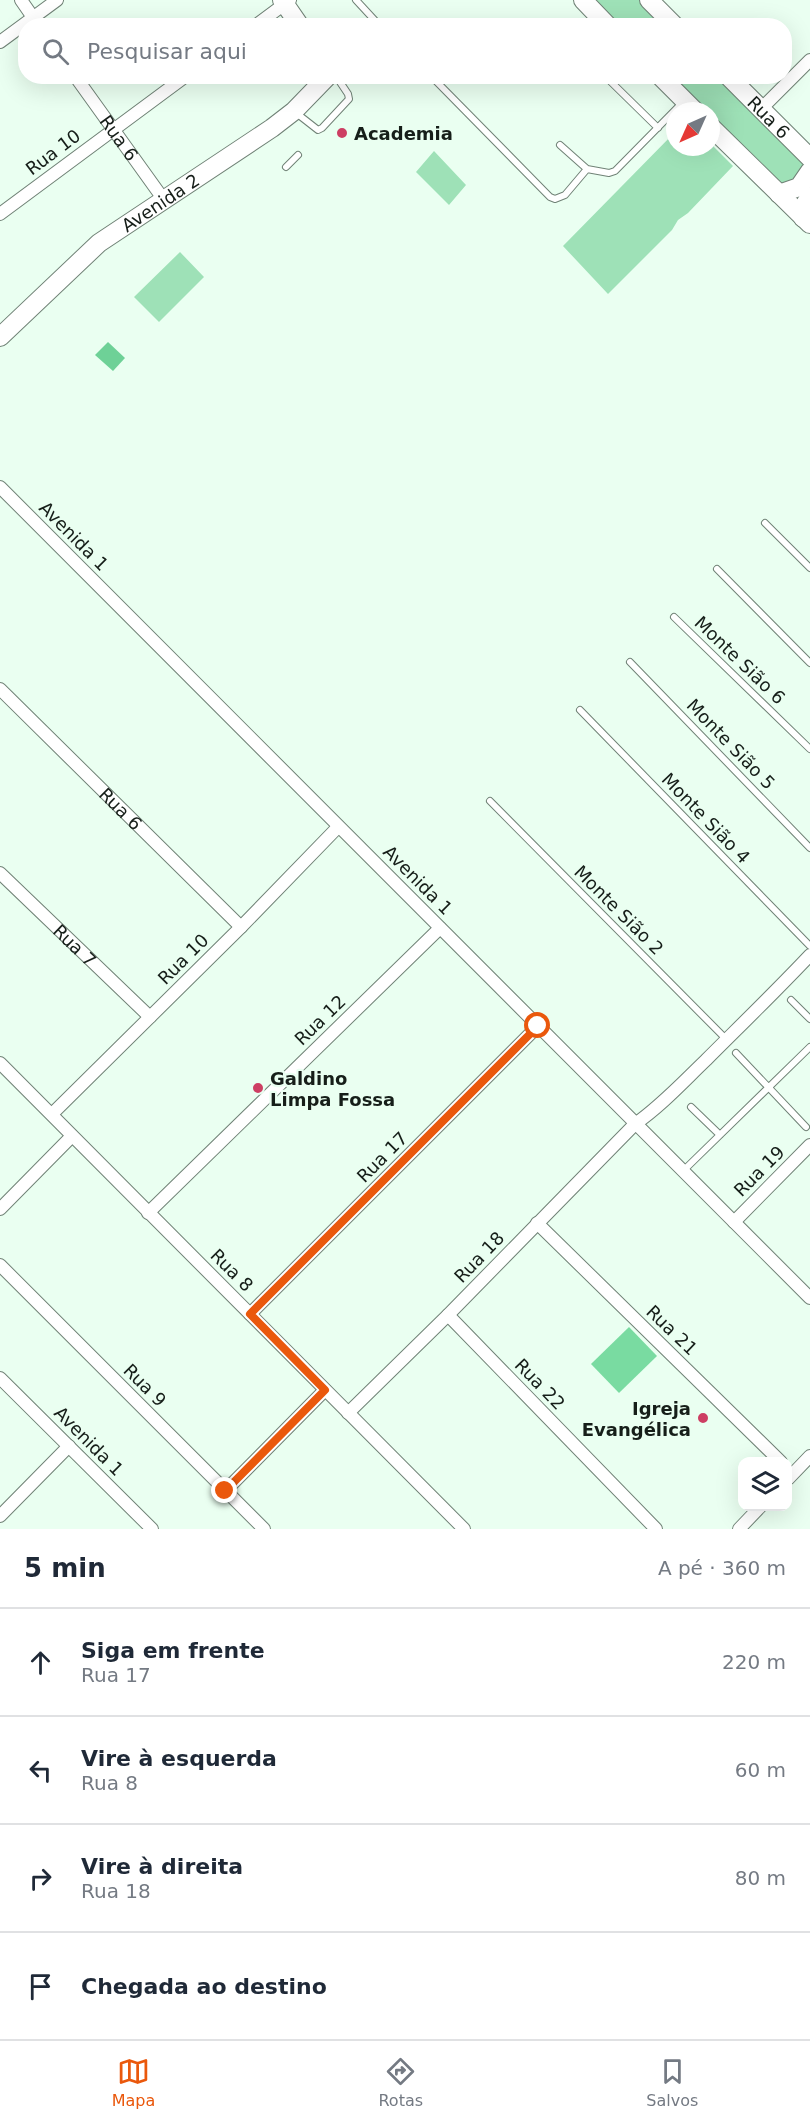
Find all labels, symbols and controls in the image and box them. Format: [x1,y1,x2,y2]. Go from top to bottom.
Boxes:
search box [18,18,792,84]
icon: search [39,35,72,68]
text: Pesquisar aqui [87,39,247,64]
street label: Rua 6 [743,91,795,143]
north arrow [666,102,720,156]
street label: Rua 6 [96,111,143,165]
place label: Academia [354,123,453,144]
street label: Rua 10 [22,125,84,179]
marker: Academia [335,126,349,140]
street label: Avenida 2 [117,169,203,236]
street label: Avenida 1 [35,497,113,575]
street label: Monte Sião 6 [690,612,790,708]
street label: Monte Sião 5 [683,694,779,794]
street label: Monte Sião 4 [658,768,754,868]
street label: Rua 6 [95,783,147,834]
street label: Avenida 1 [379,841,457,919]
street label: Monte Sião 2 [570,861,668,959]
street label: Rua 7 [49,920,101,970]
street label: Rua 10 [153,929,213,989]
street label: Rua 12 [290,991,350,1049]
route start [524,1012,550,1038]
place label: Galdino Limpa Fossa [270,1068,395,1110]
marker: Galdino Limpa Fossa [251,1081,265,1095]
street label: Rua 17 [352,1127,412,1187]
street label: Rua 19 [729,1141,789,1201]
street label: Rua 18 [450,1227,508,1287]
street label: Rua 8 [206,1244,258,1296]
street label: Rua 21 [642,1301,702,1359]
street label: Rua 22 [511,1354,569,1414]
street label: Rua 9 [119,1359,171,1411]
place label: Igreja Evangélica [582,1398,691,1440]
street label: Avenida 1 [50,1402,128,1480]
marker: Igreja Evangélica [696,1411,710,1425]
map controls [738,1457,792,1511]
button: layers [738,1457,792,1511]
route end [211,1477,237,1503]
text: 5 min [24,1553,106,1583]
text: A pé · 360 m [658,1556,786,1580]
text: Siga em frente [81,1638,265,1663]
icon: ahead [24,1646,57,1679]
text: 220 m [722,1650,786,1674]
text: Rua 17 [81,1663,151,1687]
text: Vire à esquerda [81,1746,277,1771]
icon: left [24,1754,57,1787]
text: 60 m [735,1758,786,1782]
text: Rua 8 [81,1771,138,1795]
text: Vire à direita [81,1854,243,1879]
icon: right [24,1862,57,1895]
text: 80 m [735,1866,786,1890]
text: Rua 18 [81,1879,151,1903]
icon: arrive [24,1970,57,2003]
text: Chegada ao destino [81,1974,327,1999]
tab: Mapa [112,2055,155,2110]
tab: Rotas [378,2055,423,2110]
tab: Salvos [646,2055,698,2110]

